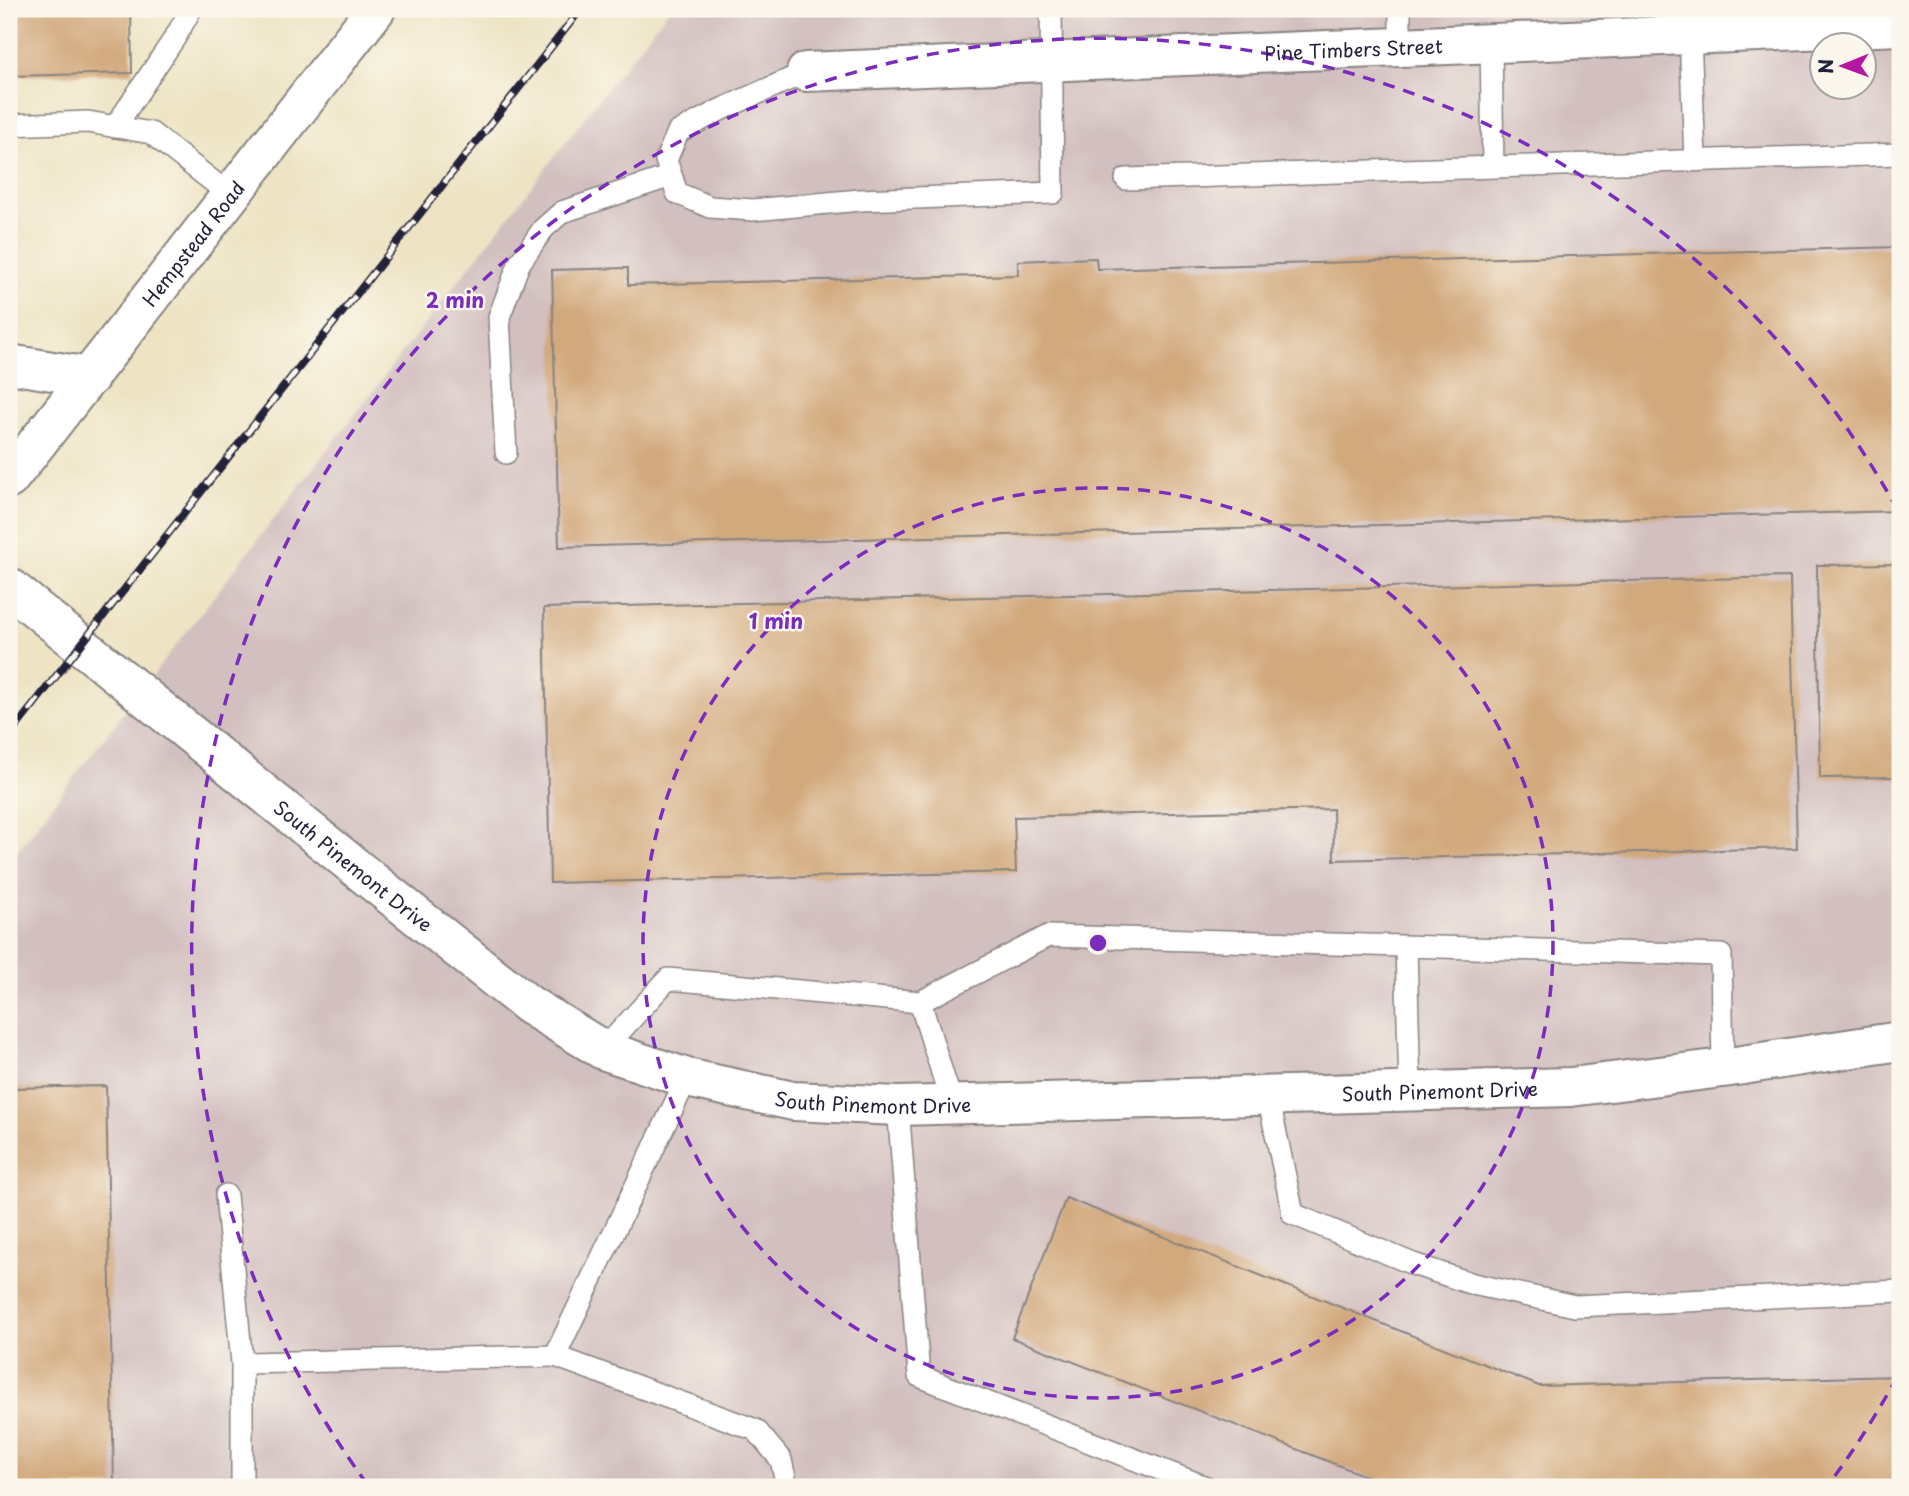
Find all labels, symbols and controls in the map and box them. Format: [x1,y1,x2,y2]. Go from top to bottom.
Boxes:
street label: Pine Timbers Street [1264,31,1444,67]
north arrow [1808,32,1878,102]
text: N [1811,59,1839,74]
street label: Hempstead Road [135,175,251,312]
text: 2 min [426,283,484,315]
text: 1 min [749,604,803,636]
street label: South Pinemont Drive [268,793,439,938]
centre of rings [1086,931,1110,955]
street label: South Pinemont Drive [1341,1074,1538,1107]
street label: South Pinemont Drive [772,1084,972,1120]

